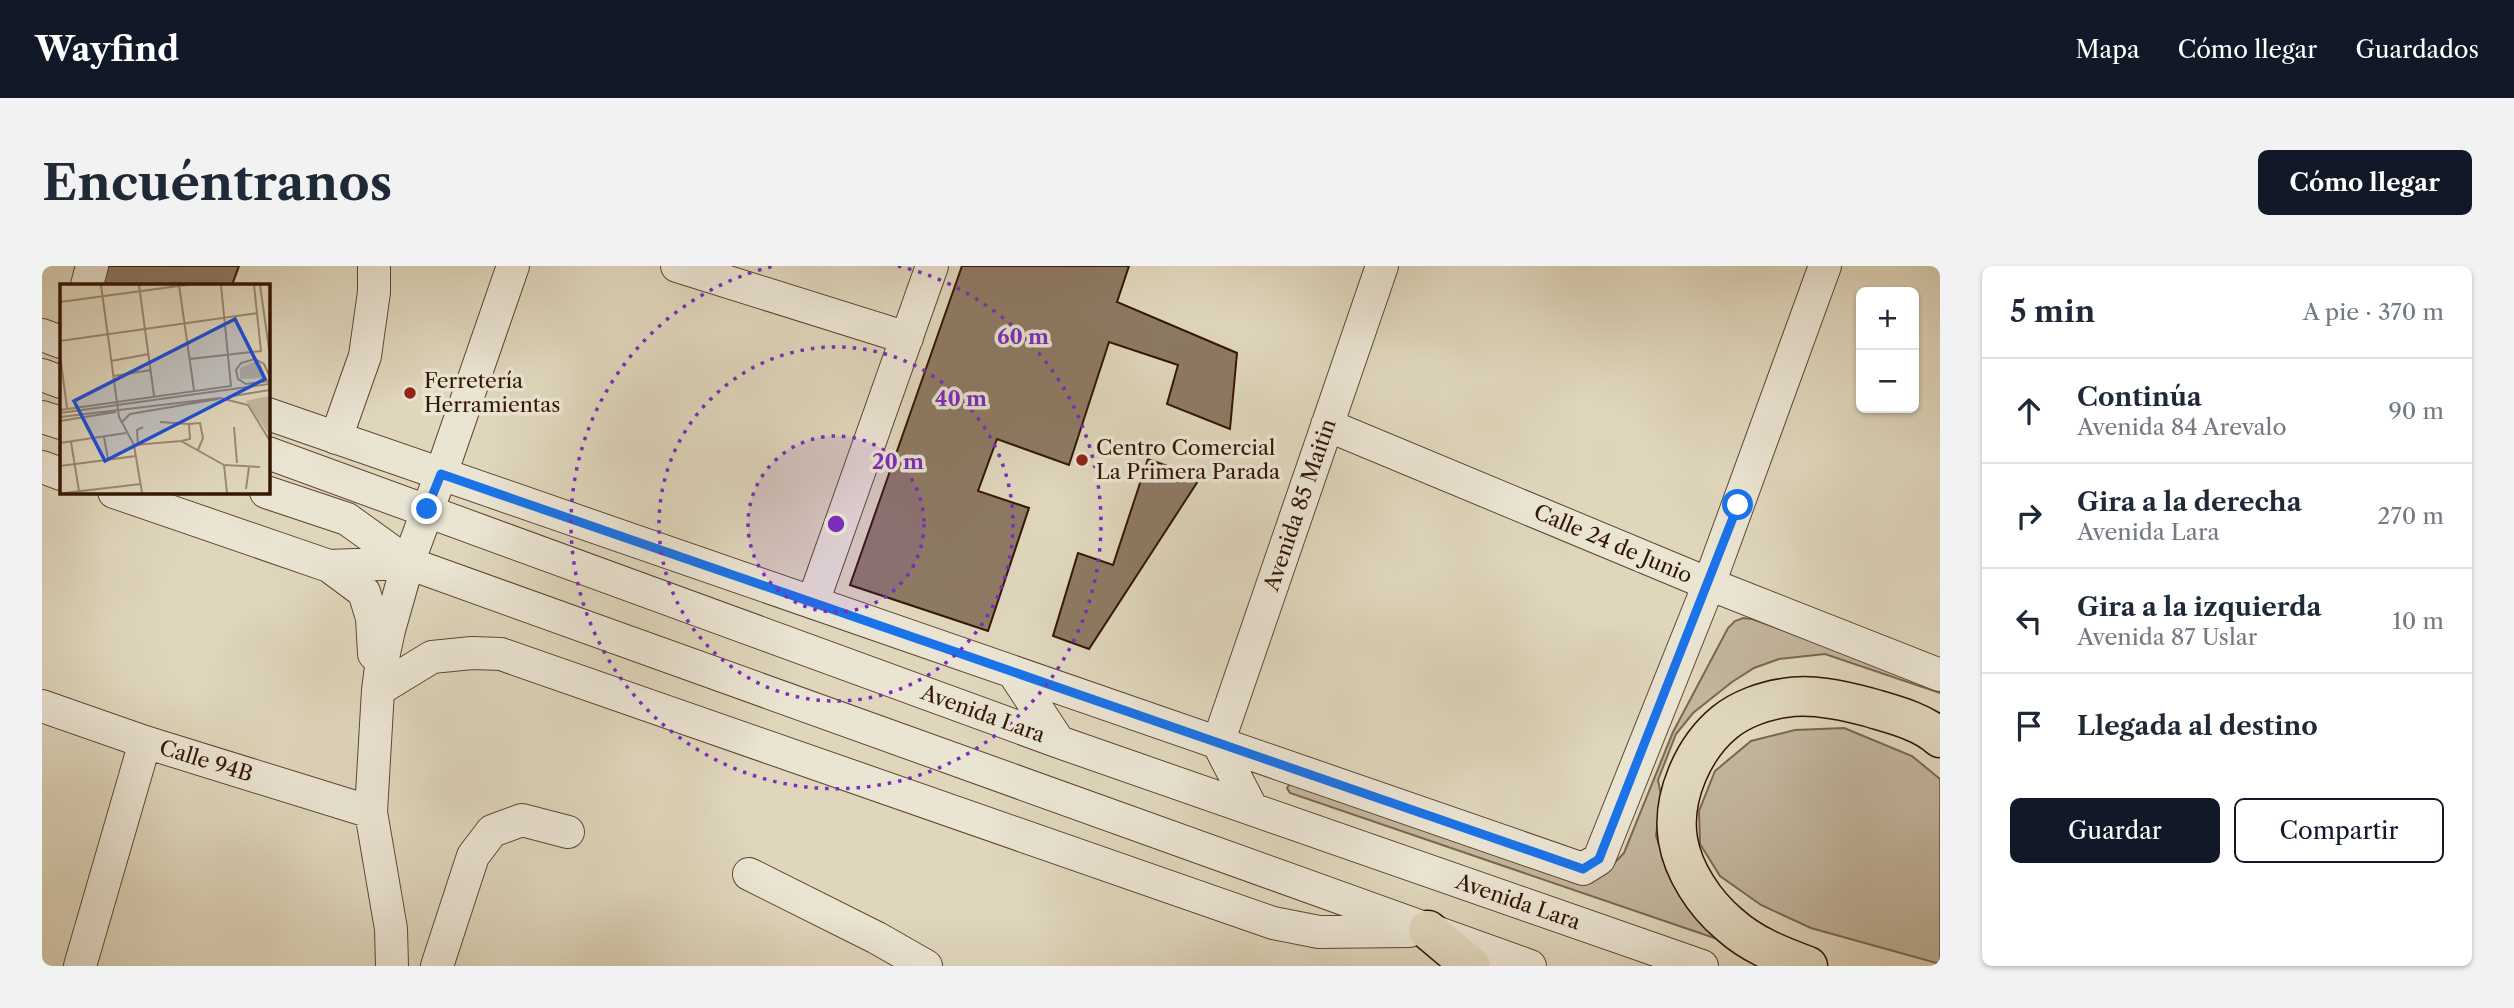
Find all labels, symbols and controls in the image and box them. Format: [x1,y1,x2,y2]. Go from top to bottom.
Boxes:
text: Wayfind [35,29,179,70]
text: Mapa [2075,35,2140,64]
text: Cómo llegar [2178,35,2317,64]
text: Guardados [2355,35,2479,64]
button: Cómo llegar [2258,150,2472,215]
text: Encuéntranos [42,152,392,213]
inset map [60,284,270,494]
map controls [1856,287,1919,413]
button: + [1856,287,1919,350]
text: 5 min [2010,293,2095,330]
text: A pie · 370 m [2303,298,2444,326]
text: 60 m [997,324,1049,349]
button: − [1856,350,1919,413]
place label: Ferretería Herramientas [424,368,560,417]
text: Continúa [2077,381,2202,413]
marker: Ferretería Herramientas [402,385,418,401]
text: 40 m [935,386,987,411]
icon: ahead [2010,392,2048,430]
text: 90 m [2388,397,2444,425]
text: Avenida 84 Arevalo [2077,413,2287,441]
street label: Avenida 85 Maitin [1258,415,1341,595]
place label: Centro Comercial La Primera Parada [1096,435,1281,484]
text: 20 m [872,449,924,474]
marker: Centro Comercial La Primera Parada [1074,452,1090,468]
text: Gira a la derecha [2077,486,2302,518]
route start [1722,489,1753,520]
route end [411,493,442,524]
icon: right [2010,497,2048,535]
street label: Calle 24 de Junio [1530,499,1696,588]
text: 270 m [2377,502,2444,530]
centre of rings [824,512,848,536]
text: Avenida Lara [2077,518,2220,546]
text: Gira a la izquierda [2077,591,2322,623]
icon: left [2010,602,2048,640]
text: 10 m [2392,607,2444,635]
text: Avenida 87 Uslar [2077,623,2258,651]
street label: Avenida Lara [917,679,1049,748]
icon: arrive [2010,707,2048,745]
text: Llegada al destino [2077,710,2318,742]
street label: Calle 94B [156,735,256,787]
button: Guardar [2010,798,2220,863]
button: Compartir [2234,798,2444,863]
street label: Avenida Lara [1452,868,1585,935]

